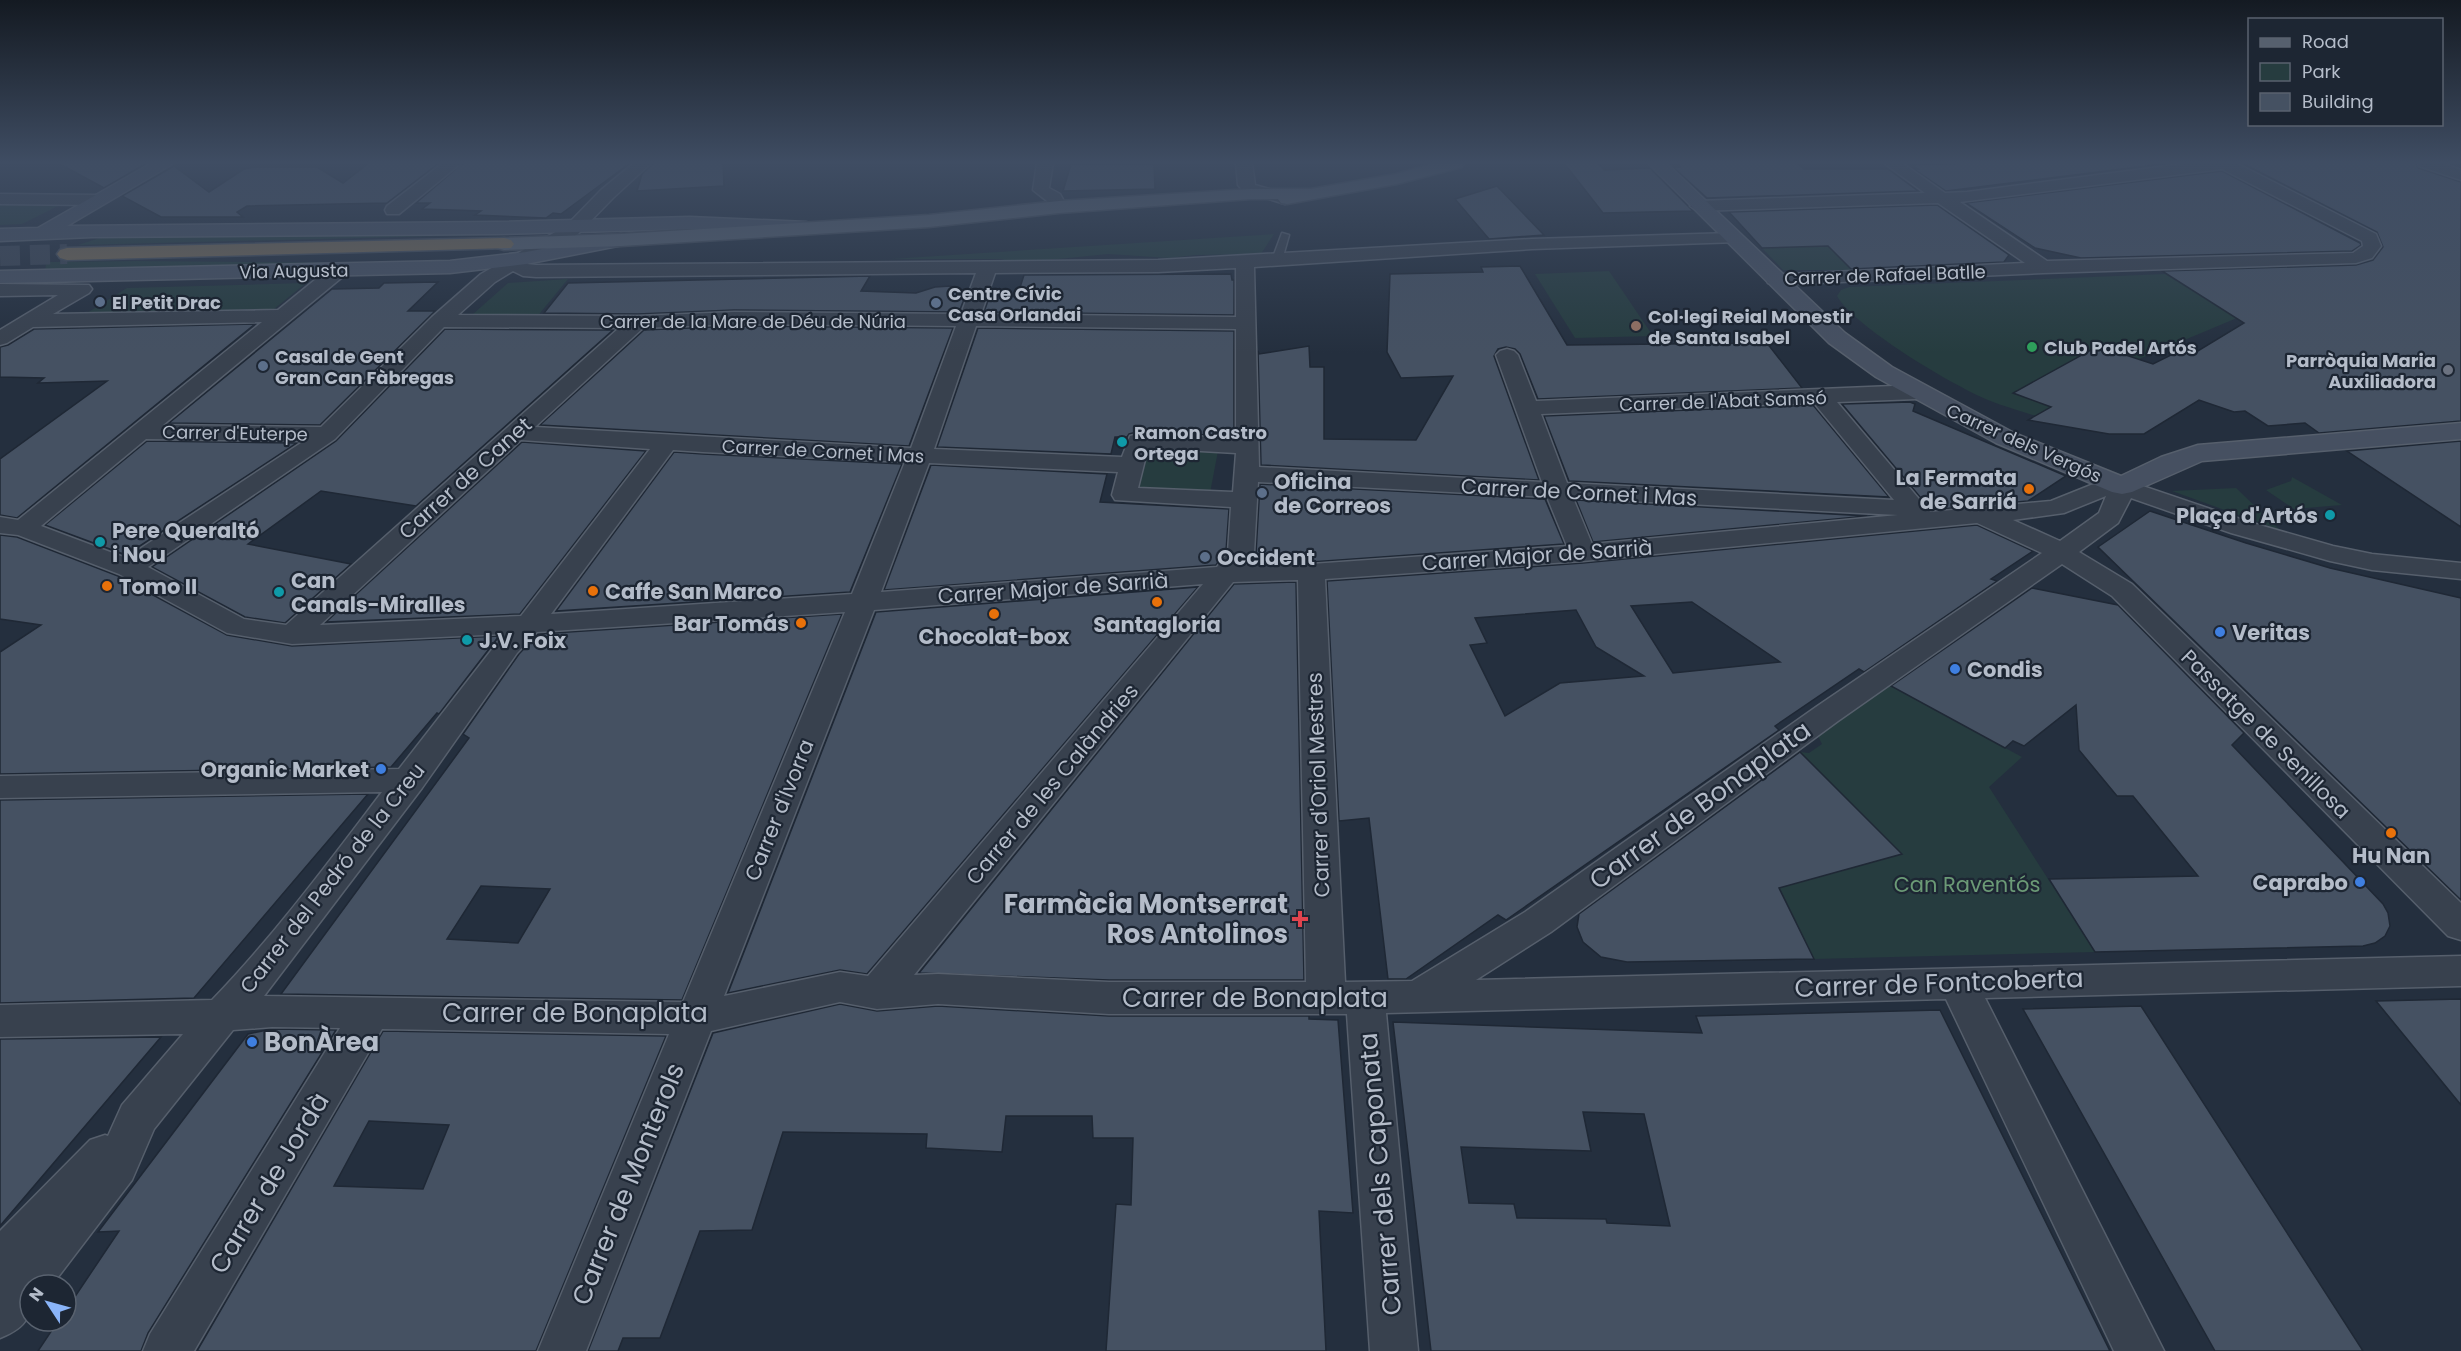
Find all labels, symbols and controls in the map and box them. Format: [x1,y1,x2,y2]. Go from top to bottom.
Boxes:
legend [2248,18,2443,126]
text: Road [2302,29,2349,54]
text: Park [2302,59,2341,84]
text: Building [2302,89,2374,114]
street label: Via Augusta [239,258,349,284]
street label: Carrer de Rafael Batlle [1784,259,1986,291]
place label: Centre Cívic Casa Orlandai [948,281,1081,327]
place label: El Petit Drac [112,290,221,315]
marker: El Petit Drac [93,295,107,309]
marker: Centre Cívic Casa Orlandai [929,296,943,310]
place label: Col·legi Reial Monestir de Santa Isabel [1648,304,1853,350]
street label: Carrer de la Mare de Déu de Núria [600,309,906,334]
marker: Col·legi Reial Monestir de Santa Isabel [1629,319,1643,333]
place label: Club Padel Artós [2044,335,2197,360]
marker: Club Padel Artós [2025,340,2039,354]
place label: Casal de Gent Gran Can Fàbregas [275,344,454,390]
place label: Parròquia Maria Auxiliadora [2286,348,2436,394]
marker: Casal de Gent Gran Can Fàbregas [256,359,270,373]
marker: Parròquia Maria Auxiliadora [2441,363,2455,377]
street label: Carrer de l'Abat Samsó [1619,385,1827,417]
street label: Carrer dels Vergós [1943,398,2105,488]
street label: Carrer de Canet [392,410,538,546]
street label: Carrer d'Euterpe [162,419,308,447]
place label: Ramon Castro Ortega [1134,420,1267,466]
street label: Carrer de Cornet i Mas [721,433,925,469]
marker: Ramon Castro Ortega [1115,435,1129,449]
place label: La Fermata de Sarriá [1896,463,2017,516]
place label: Oficina de Correos [1274,467,1391,520]
street label: Carrer de Cornet i Mas [1460,471,1698,513]
marker: La Fermata de Sarriá [2022,482,2036,496]
marker: Oficina de Correos [1255,486,1269,500]
place label: Plaça d'Artós [2176,501,2318,530]
marker: Plaça d'Artós [2323,508,2337,522]
place label: Pere Queraltó i Nou [112,516,259,569]
street label: Carrer Major de Sarrià [1421,532,1653,578]
marker: Pere Queraltó i Nou [93,535,107,549]
place label: Occident [1217,543,1315,572]
marker: Occident [1198,550,1212,564]
street label: Carrer Major de Sarrià [937,565,1169,611]
place label: Can Canals-Miralles [291,566,466,619]
place label: Tomo II [119,572,197,601]
place label: Caffe San Marco [605,577,782,606]
marker: Tomo II [100,579,114,593]
marker: Caffe San Marco [586,584,600,598]
marker: Can Canals-Miralles [272,585,286,599]
marker: Santagloria [1150,595,1164,609]
marker: Chocolat-box [987,607,1001,621]
place label: Bar Tomás [673,609,789,638]
place label: Santagloria [1093,610,1221,639]
marker: Bar Tomás [794,616,808,630]
place label: Veritas [2232,618,2310,647]
place label: Chocolat-box [919,622,1070,651]
marker: Veritas [2213,625,2227,639]
place label: J.V. Foix [479,626,567,655]
marker: J.V. Foix [460,633,474,647]
street label: Passatge de Senillosa [2175,643,2357,825]
place label: Condis [1967,655,2043,684]
marker: Condis [1948,662,1962,676]
street label: Carrer d'Oriol Mestres [1300,672,1336,898]
street label: Carrer de les Calàndries [959,677,1145,891]
street label: Carrer de Bonaplata [1582,712,1818,898]
street label: Carrer d'Ivorra [737,735,821,885]
place label: Organic Market [201,755,369,784]
street label: Carrer del Pedró de la Creu [233,757,431,999]
marker: Organic Market [374,762,388,776]
marker: Hu Nan [2384,826,2398,840]
place label: Hu Nan [2352,841,2430,870]
place label: Caprabo [2253,868,2348,897]
park label: Can Raventós [1894,870,2040,899]
marker: Caprabo [2353,875,2367,889]
place label: Farmàcia Montserrat Ros Antolinos [1004,886,1288,952]
marker: Farmàcia Montserrat Ros Antolinos [1293,912,1307,926]
street label: Carrer de Fontcoberta [1794,960,2084,1006]
street label: Carrer de Bonaplata [1122,980,1388,1016]
street label: Carrer de Bonaplata [442,995,708,1031]
place label: BonÀrea [264,1024,379,1060]
street label: Carrer dels Caponata [1350,1031,1410,1317]
marker: BonÀrea [245,1035,259,1049]
street label: Carrer de Monterols [563,1058,693,1310]
street label: Carrer de Jordà [201,1086,337,1280]
north arrow [18,1273,78,1333]
text: N [23,1283,49,1306]

